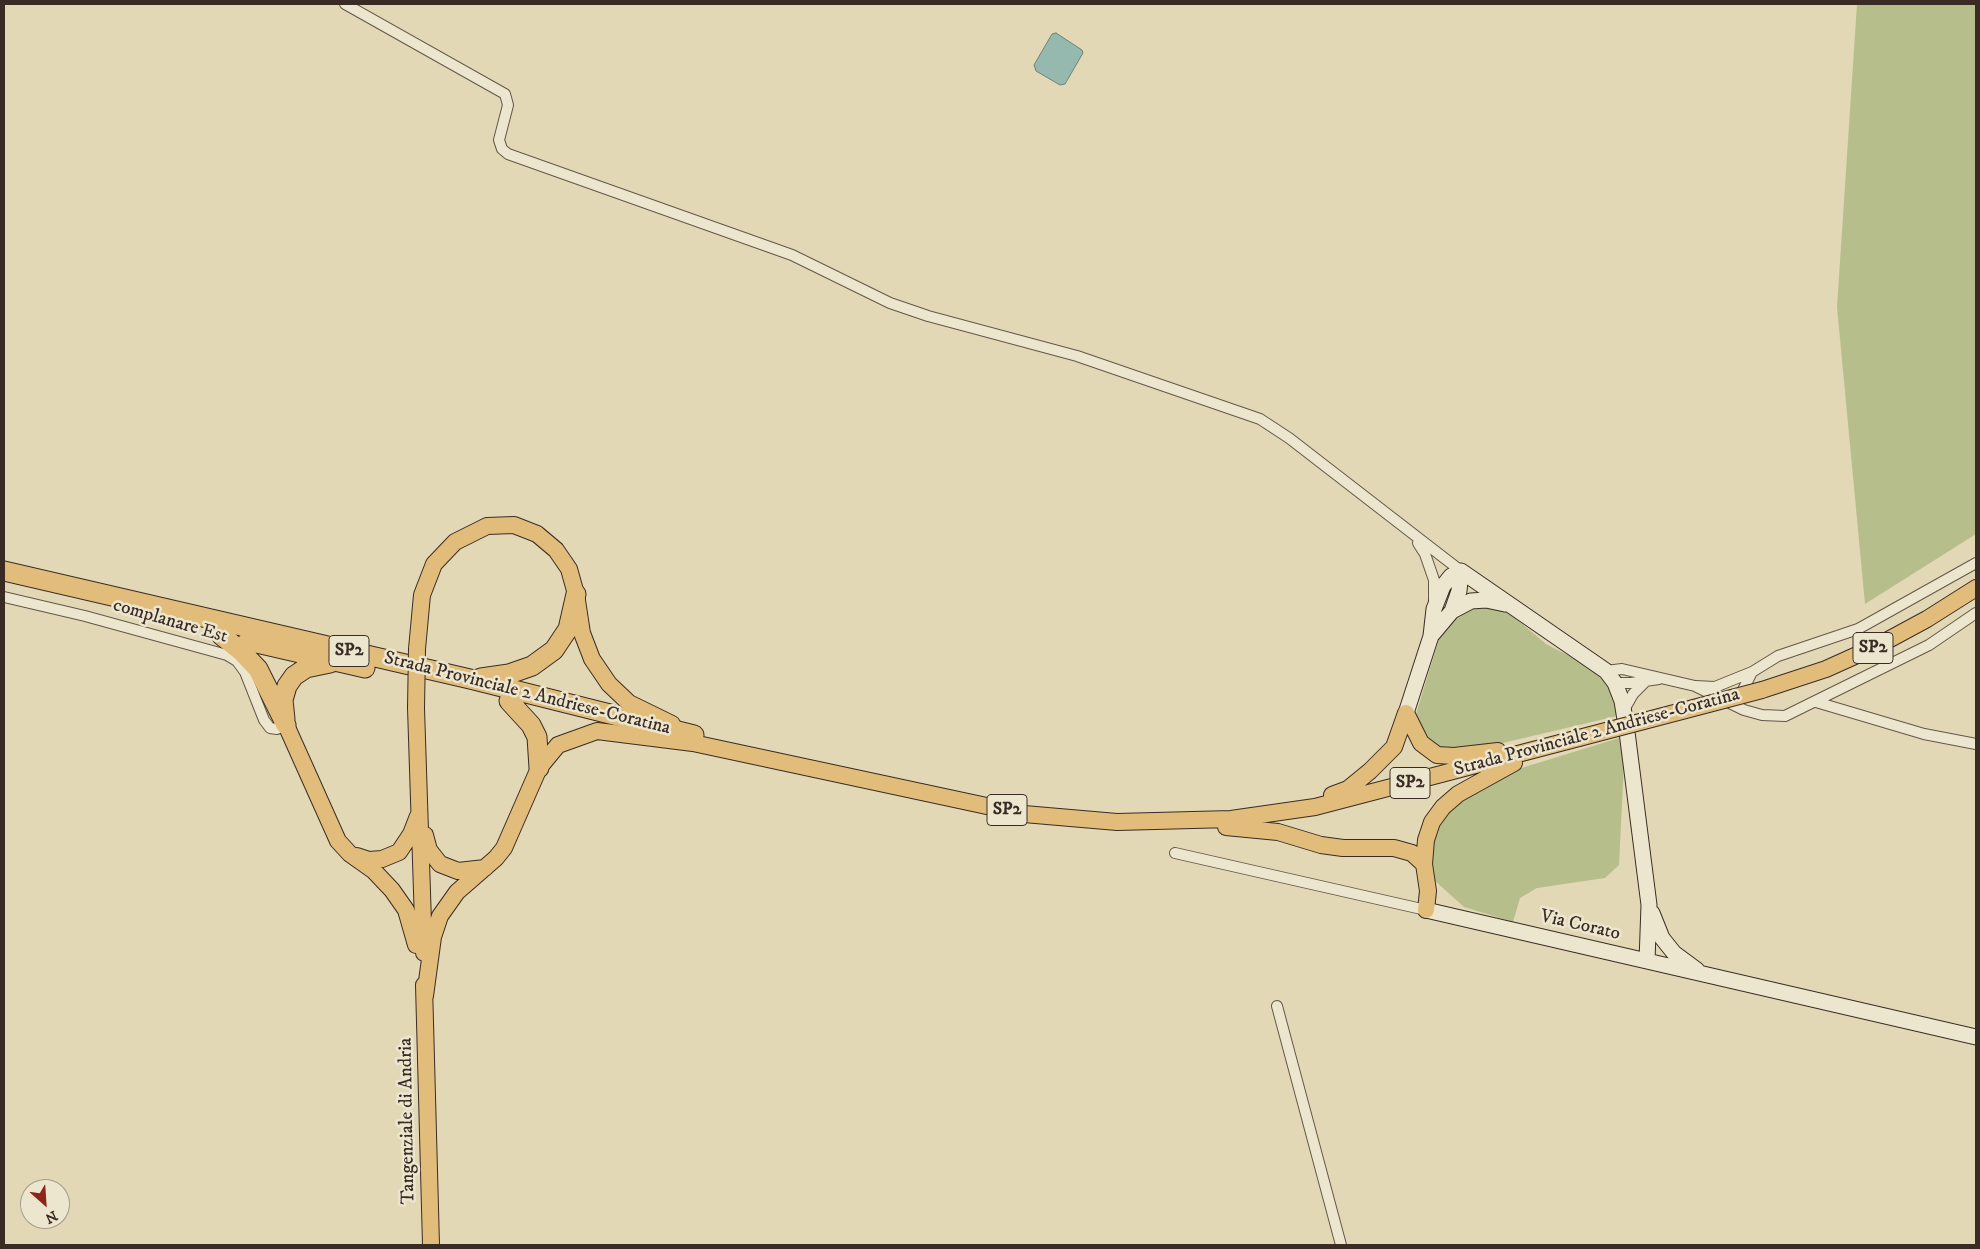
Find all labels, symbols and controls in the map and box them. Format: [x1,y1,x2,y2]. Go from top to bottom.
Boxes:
street label: complanare Est [110,595,230,649]
road number: SP2 [1853,632,1893,664]
road number: SP2 [329,636,369,666]
street label: Strada Provinciale 2 Andriese-Coratina [381,647,673,741]
street label: Strada Provinciale 2 Andriese-Coratina [1452,684,1742,782]
road number: SP2 [1390,768,1430,798]
road number: SP2 [987,794,1027,826]
street label: Via Corato [1538,906,1622,946]
street label: Tangenziale di Andria [395,1038,421,1204]
north arrow [20,1179,70,1229]
text: N [42,1206,60,1227]

